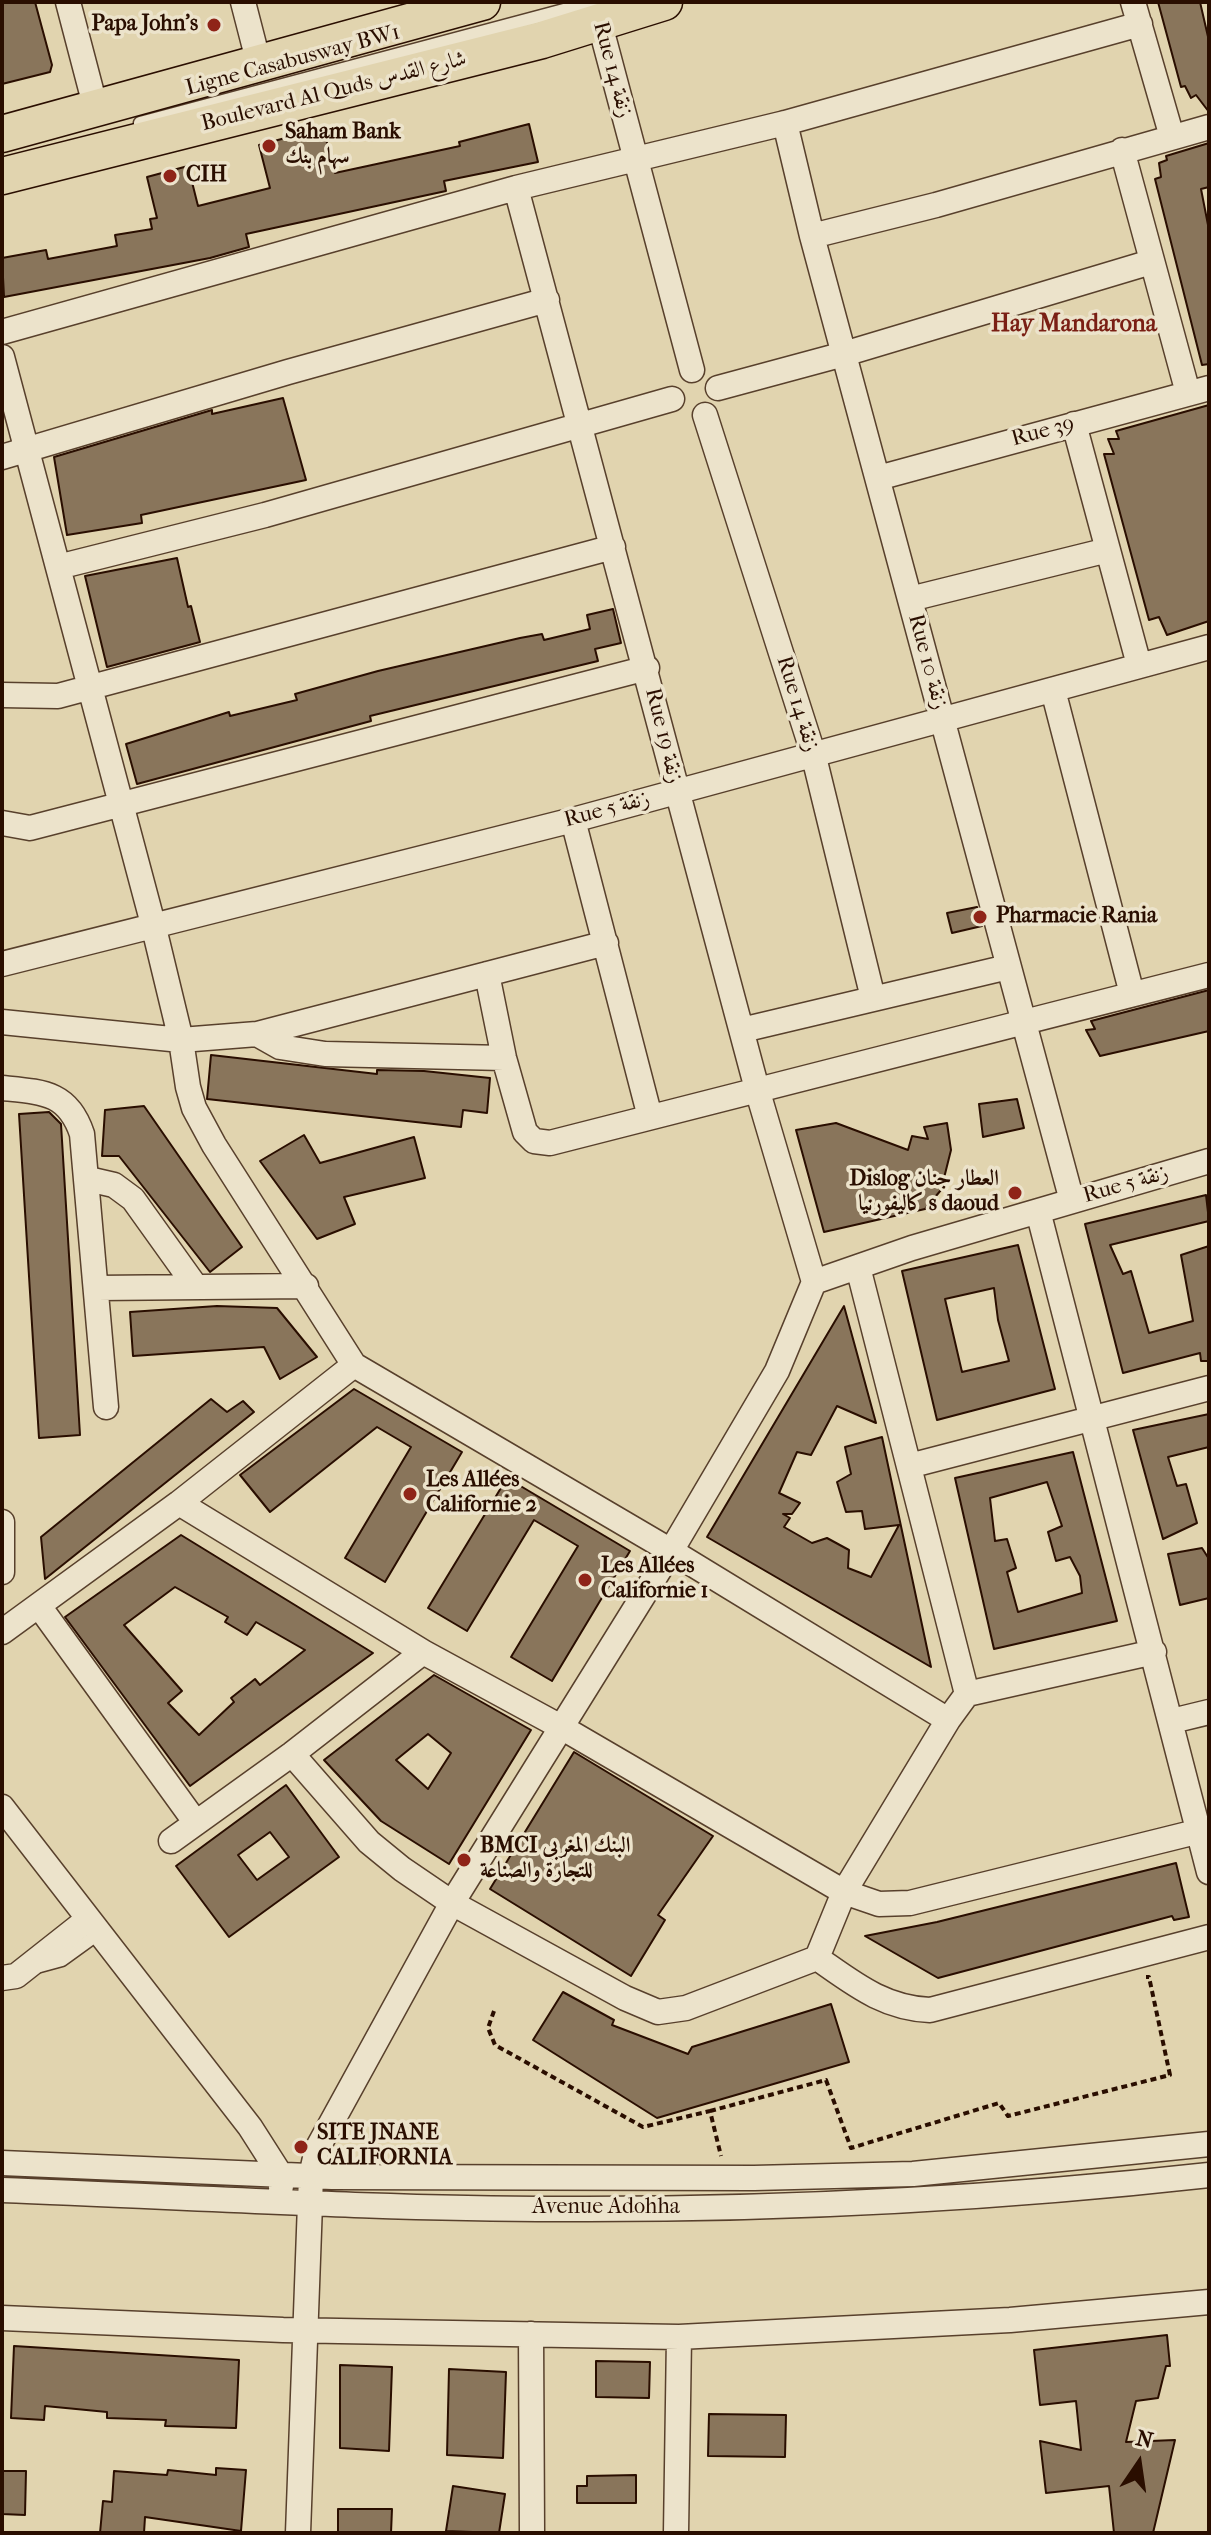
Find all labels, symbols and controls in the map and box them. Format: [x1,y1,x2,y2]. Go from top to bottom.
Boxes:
place label: Papa John's [91,12,198,38]
marker: Papa John's [205,16,223,34]
street label: Rue 14 زنقة [586,19,638,121]
street label: Ligne Casabusway BW1 [183,20,403,102]
street label: Boulevard Al Quds شارع القدس [199,46,469,138]
place label: Saham Bank سهام بنك [285,120,401,172]
marker: Saham Bank سهام بنك [260,137,278,155]
place label: CIH [186,163,227,189]
marker: CIH [161,167,179,185]
district label: Hay Mandarona [991,311,1157,339]
street label: Rue 39 [1009,411,1077,453]
street label: Rue 10 زنقة [902,611,952,713]
street label: Rue 14 زنقة [770,653,824,755]
street label: Rue 19 زنقة [638,686,688,786]
street label: Rue 5 زنقة [561,786,653,834]
place label: Pharmacie Rania [996,904,1157,930]
marker: Pharmacie Rania [971,908,989,926]
street label: Rue 5 زنقة [1080,1160,1172,1210]
place label: Dislog العطار جنان كاليفورنيا s daoud [849,1167,999,1218]
marker: Dislog العطار جنان كاليفورنيا s daoud [1006,1184,1024,1202]
place label: Les Allées Californie 2 [426,1468,537,1520]
marker: Les Allées Californie 2 [401,1485,419,1503]
place label: Les Allées Californie 1 [601,1554,708,1606]
marker: Les Allées Californie 1 [576,1571,594,1589]
place label: BMCI البنك المغربي للتجارة والصناعة [480,1834,631,1886]
marker: BMCI البنك المغربي للتجارة والصناعة [455,1851,473,1869]
place label: SITE JNANE CALIFORNIA [317,2121,452,2172]
marker: SITE JNANE CALIFORNIA [292,2138,310,2156]
street label: Avenue Adohha [532,2195,680,2221]
north arrow [1099,2423,1179,2503]
text: N [1133,2425,1155,2454]

